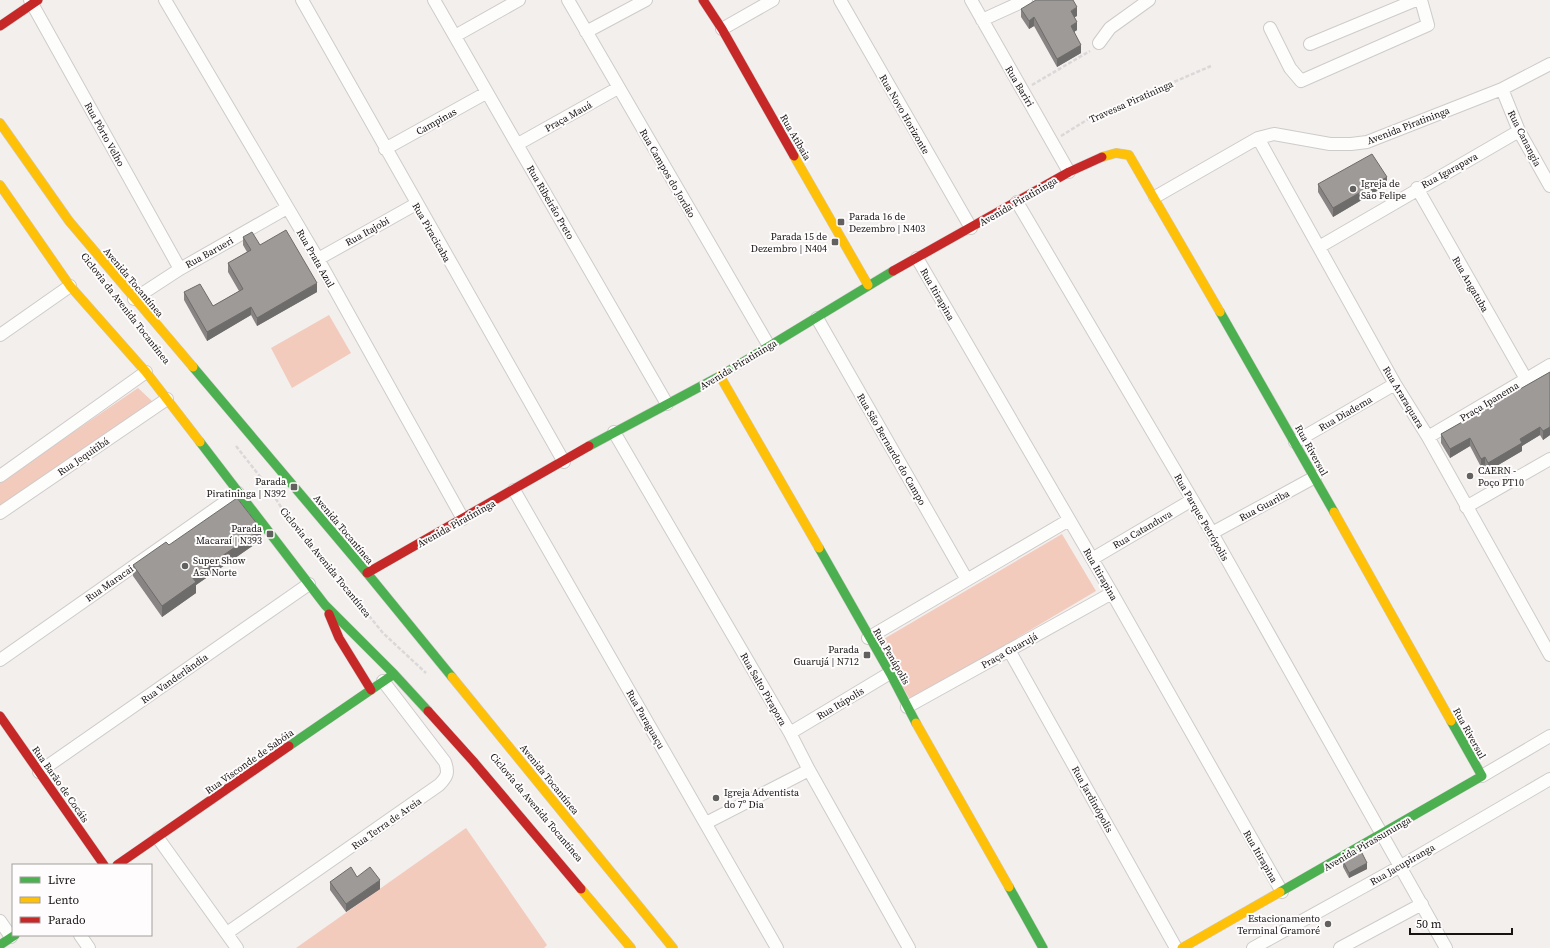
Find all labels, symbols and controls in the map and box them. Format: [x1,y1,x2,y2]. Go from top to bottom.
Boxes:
street label: Rua Bariri [1002,63,1037,109]
street label: Rua Novo Horizonte [876,72,933,156]
street label: Travessa Piratininga [1087,77,1176,126]
street label: Praça Mauá [542,98,595,135]
street label: Rua Pôrto Velho [82,100,128,169]
street label: Avenida Piratininga [1365,103,1452,147]
street label: Campinas [414,105,459,138]
street label: Rua Canangia [1505,108,1545,169]
street label: Rua Atibaia [777,112,814,163]
street label: Rua Campos do Jordão [637,126,699,221]
street label: Rua Igarapava [1419,149,1481,191]
street label: Rua Ribeirão Preto [524,163,577,242]
street label: Avenida Piratininga [977,173,1060,229]
place label: Igreja de São Felipe [1361,177,1406,202]
marker: Igreja de São Felipe [1348,184,1358,194]
street label: Rua Piracicaba [409,200,454,265]
place label: Parada 16 de Dezembro | N403 [849,210,925,235]
street label: Rua Itajobi [343,214,392,249]
marker: Parada 16 de Dezembro | N403 [836,217,846,227]
street label: Rua Prata Azul [294,227,338,290]
place label: Parada 15 de Dezembro | N404 [751,230,827,255]
street label: Rua Barueri [183,234,236,271]
marker: Parada 15 de Dezembro | N404 [830,237,840,247]
street label: Avenida Tocantínea [101,245,167,321]
street label: Ciclovia da Avenida Tocantínea [78,250,174,367]
street label: Rua Angatuba [1449,254,1492,315]
street label: Rua Itirapina [917,266,958,324]
street label: Avenida Piratininga [697,336,780,393]
street label: Rua Araraquara [1380,364,1428,432]
street label: Praça Ipanema [1457,378,1522,424]
street label: Rua São Bernardo do Campo [854,391,929,508]
street label: Rua Diadema [1316,392,1375,434]
street label: Rua Riversul [1292,422,1331,478]
street label: Rua Jequitibá [55,434,112,479]
place label: CAERN - Poço PT10 [1478,464,1524,489]
street label: Rua Parque Petrópolis [1171,471,1232,563]
marker: CAERN - Poço PT10 [1465,471,1475,481]
place label: Parada Piratininga | N392 [207,475,287,500]
marker: Parada Piratininga | N392 [289,482,299,492]
street label: Rua Guariba [1237,486,1293,524]
street label: Avenida Tocantínea [311,492,377,568]
street label: Avenida Piratininga [415,496,498,550]
street label: Ciclovia da Avenida Tocantínea [277,505,375,621]
street label: Rua Catanduva [1110,507,1175,552]
place label: Parada Macaraí | N393 [196,522,263,547]
marker: Parada Macaraí | N393 [265,529,275,539]
street label: Rua Itirapina [1080,546,1121,604]
place label: Super Show Asa Norte [193,554,246,579]
marker: Super Show Asa Norte [180,561,190,571]
street label: Rua Maracai [83,562,136,605]
street label: Rua Penápolis [870,626,913,687]
street label: Praça Guarujá [979,629,1041,671]
place label: Parada Guarujá | N712 [794,643,860,668]
street label: Rua Vanderlândia [138,650,211,706]
street label: Rua Salto Pirapora [737,650,790,729]
marker: Parada Guarujá | N712 [862,650,872,660]
street label: Rua Itápolis [814,684,866,723]
street label: Rua Paraguaçu [623,687,668,751]
street label: Rua Riversul [1450,705,1489,761]
street label: Rua Visconde de Sabóia [202,725,297,797]
street label: Avenida Tocantínea [517,741,583,818]
street label: Rua Barão de Cocáis [29,744,92,825]
street label: Ciclovia da Avenida Tocantínea [487,750,587,865]
street label: Rua Jardinópolis [1069,764,1116,835]
place label: Igreja Adventista do 7º Dia [724,786,800,811]
marker: Igreja Adventista do 7º Dia [711,793,721,803]
street label: Rua Terra de Areia [349,794,425,852]
street label: Avenida Pirassununga [1321,813,1414,874]
street label: Rua Itirapina [1240,828,1281,886]
street label: Rua Jacupiranga [1367,840,1438,888]
legend [12,864,152,936]
text: Livre [48,872,76,888]
text: Lento [48,892,79,908]
scale bar [1410,910,1512,936]
text: Parado [48,912,86,928]
place label: Estacionamento Terminal Gramoré [1237,912,1320,937]
text: 50 m [1416,916,1442,932]
marker: Estacionamento Terminal Gramoré [1323,919,1333,929]

